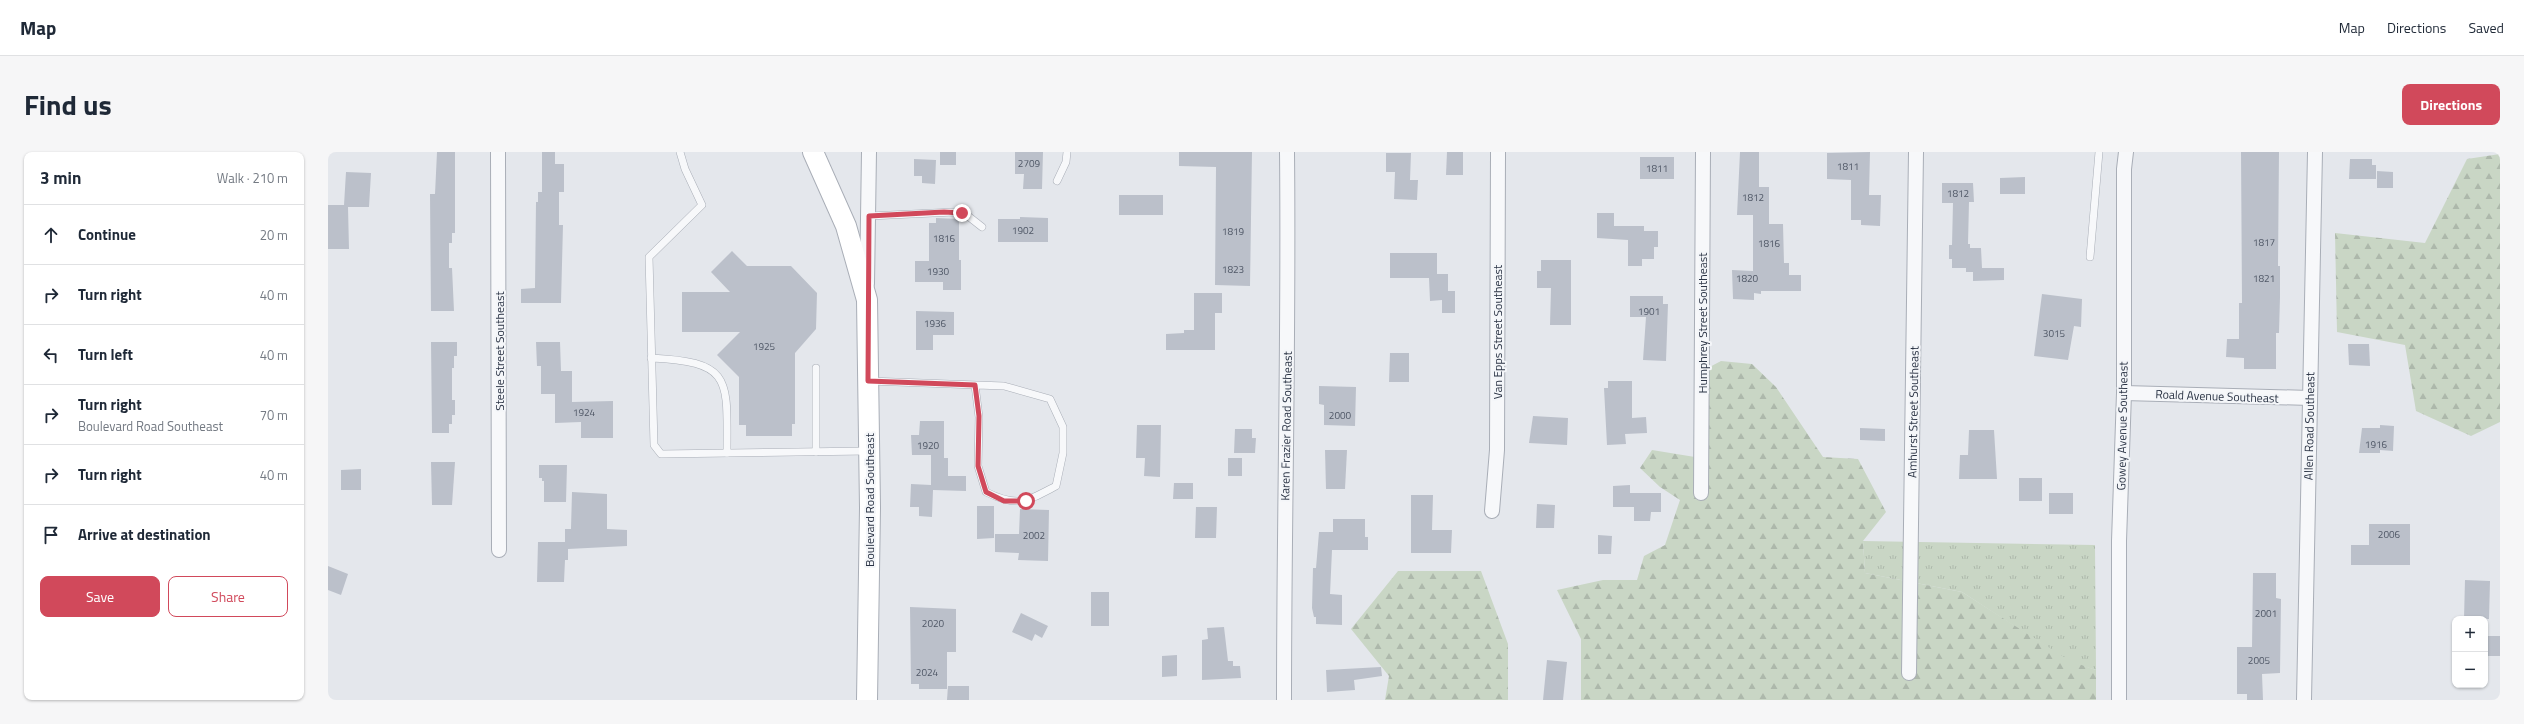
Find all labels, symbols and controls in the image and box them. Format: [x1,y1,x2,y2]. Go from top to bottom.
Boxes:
text: Map [20,13,56,42]
text: Map [2339,17,2365,38]
text: Directions [2387,17,2446,38]
text: Saved [2468,17,2504,38]
text: Find us [24,83,112,126]
button: Directions [2402,84,2500,125]
house number: 2709 [1018,156,1041,171]
house number: 1811 [1837,159,1859,174]
house number: 1811 [1646,161,1668,176]
text: 3 min [40,165,81,191]
text: Walk · 210 m [217,168,288,188]
house number: 1812 [1947,186,1969,201]
house number: 1812 [1742,190,1764,205]
route end [953,204,971,222]
text: Continue [78,223,136,246]
house number: 1902 [1012,223,1034,238]
icon: ahead [40,224,62,246]
house number: 1819 [1222,224,1245,239]
text: 20 m [260,225,288,245]
house number: 1816 [933,231,956,246]
house number: 1817 [2253,235,2275,250]
house number: 1816 [1758,236,1781,251]
street label: Humphrey Street Southeast [1693,252,1712,394]
house number: 1823 [1222,262,1244,277]
house number: 1930 [927,264,950,279]
street label: Van Epps Street Southeast [1488,264,1507,399]
house number: 1820 [1736,271,1759,286]
house number: 1821 [2253,271,2275,286]
text: Turn right [78,283,142,306]
icon: right [40,284,62,306]
text: 40 m [260,285,288,305]
street label: Steele Street Southeast [490,290,509,411]
house number: 1901 [1638,304,1660,319]
house number: 1936 [924,316,947,331]
house number: 3015 [2043,326,2066,341]
house number: 1925 [753,339,776,354]
text: Turn left [78,343,133,366]
icon: left [40,344,62,366]
text: 40 m [260,345,288,365]
street label: Amhurst Street Southeast [1902,345,1924,478]
street label: Karen Frazier Road Southeast [1275,350,1297,501]
street label: Gowey Avenue Southeast [2111,361,2133,491]
street label: Allen Road Southeast [2299,371,2319,480]
street label: Roald Avenue Southeast [2155,384,2280,408]
text: Turn right [78,393,142,416]
icon: right [40,404,62,426]
text: 70 m [260,405,288,425]
house number: 1924 [573,405,596,420]
house number: 2000 [1329,408,1352,423]
text: Boulevard Road Southeast [78,416,223,436]
street label: Boulevard Road Southeast [860,432,879,567]
house number: 1916 [2365,437,2388,452]
house number: 1920 [917,438,940,453]
text: Turn right [78,463,142,486]
icon: right [40,464,62,486]
text: 40 m [260,465,288,485]
route start [1017,492,1035,510]
text: Arrive at destination [78,523,211,546]
icon: arrive [40,524,62,546]
house number: 2006 [2378,527,2401,542]
house number: 2002 [1023,528,1045,543]
button: Save [40,576,160,617]
button: Share [168,576,288,617]
house number: 2001 [2255,606,2277,621]
house number: 2020 [922,616,945,631]
map controls [2452,616,2488,688]
button: + [2452,616,2488,652]
button: − [2452,652,2488,688]
house number: 2005 [2248,653,2271,668]
house number: 2024 [916,665,939,680]

